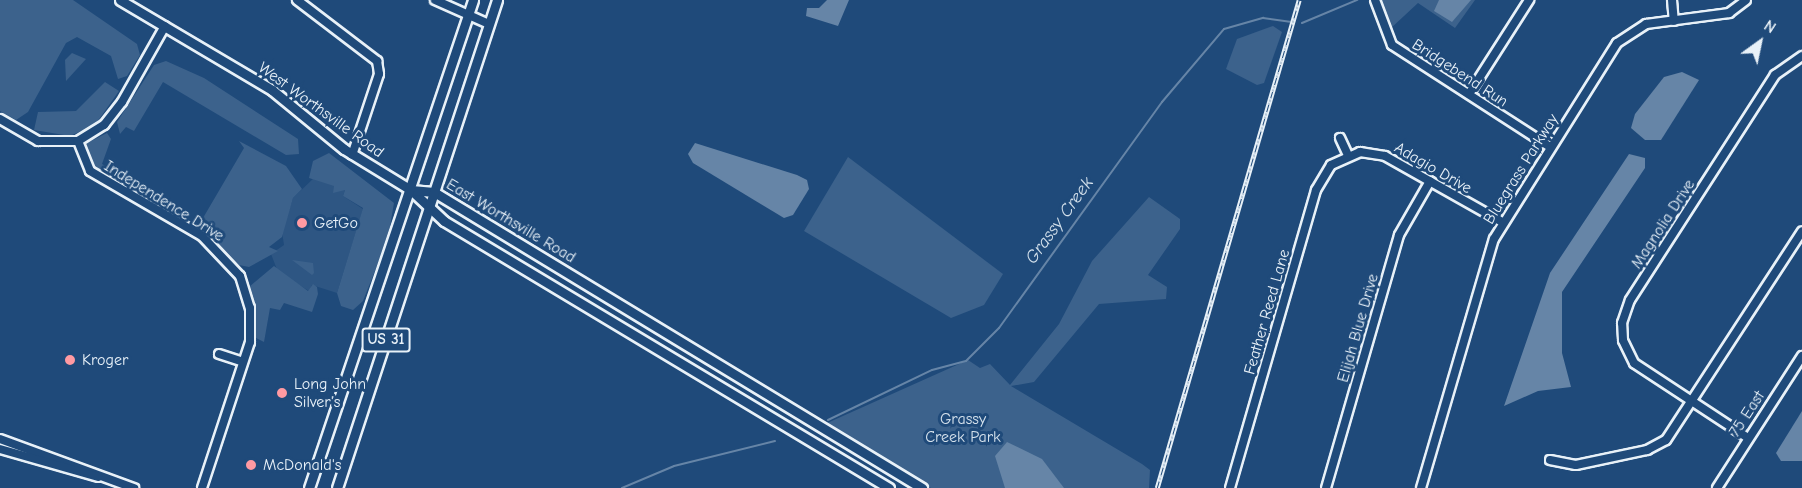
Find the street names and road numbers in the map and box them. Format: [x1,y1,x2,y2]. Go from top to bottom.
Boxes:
street label: Bridgebend Run [1408,35,1512,111]
street label: West Worthsville Road [254,58,388,162]
street label: Bluegrass Parkway [1479,110,1563,228]
street label: Adagio Drive [1391,138,1475,198]
street label: Independence Drive [100,156,228,246]
street label: East Worthsville Road [443,175,579,267]
street label: Magnolia Drive [1627,176,1699,272]
street label: Feather Reed Lane [1240,247,1294,377]
street label: Elijah Blue Drive [1333,271,1383,385]
road number: US 31 [360,328,412,352]
street label: 75 East [1725,388,1769,440]

